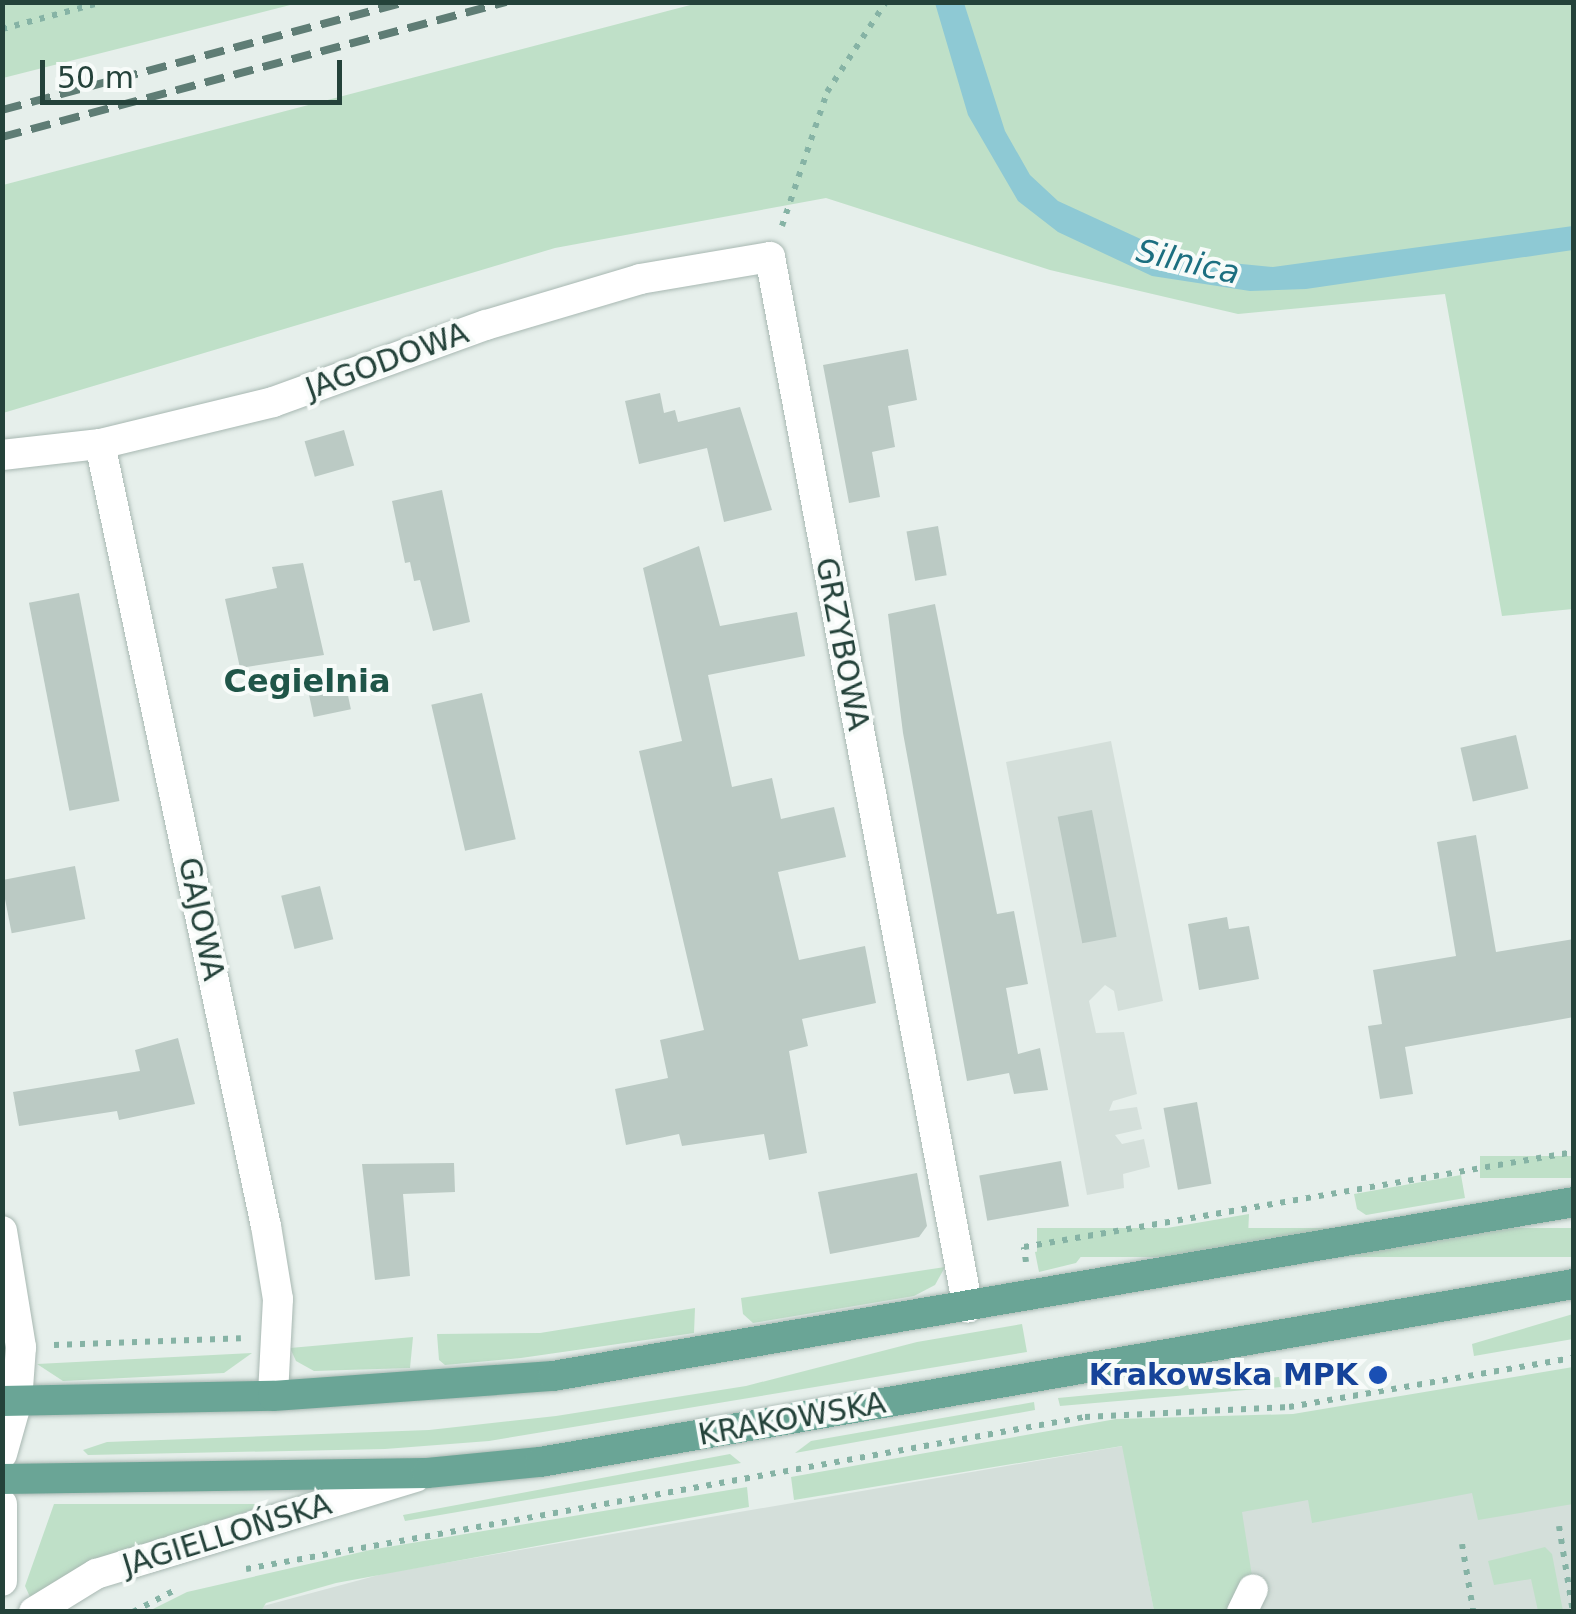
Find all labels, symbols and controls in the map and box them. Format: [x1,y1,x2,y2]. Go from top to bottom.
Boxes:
scale bar [45,40,348,102]
text: 50 m [57,60,134,95]
water label: Silnica [1133,232,1243,292]
street label: JAGODOWA [301,315,473,407]
street label: GRZYBOWA [808,555,876,733]
district label: Cegielnia [223,662,391,700]
street label: GAJOWA [170,854,232,984]
place label: Krakowska MPK [1089,1357,1358,1393]
marker: Krakowska MPK [1367,1364,1389,1386]
street label: KRAKOWSKA [695,1385,889,1453]
street label: JAGIELLOŃSKA [118,1486,336,1584]

